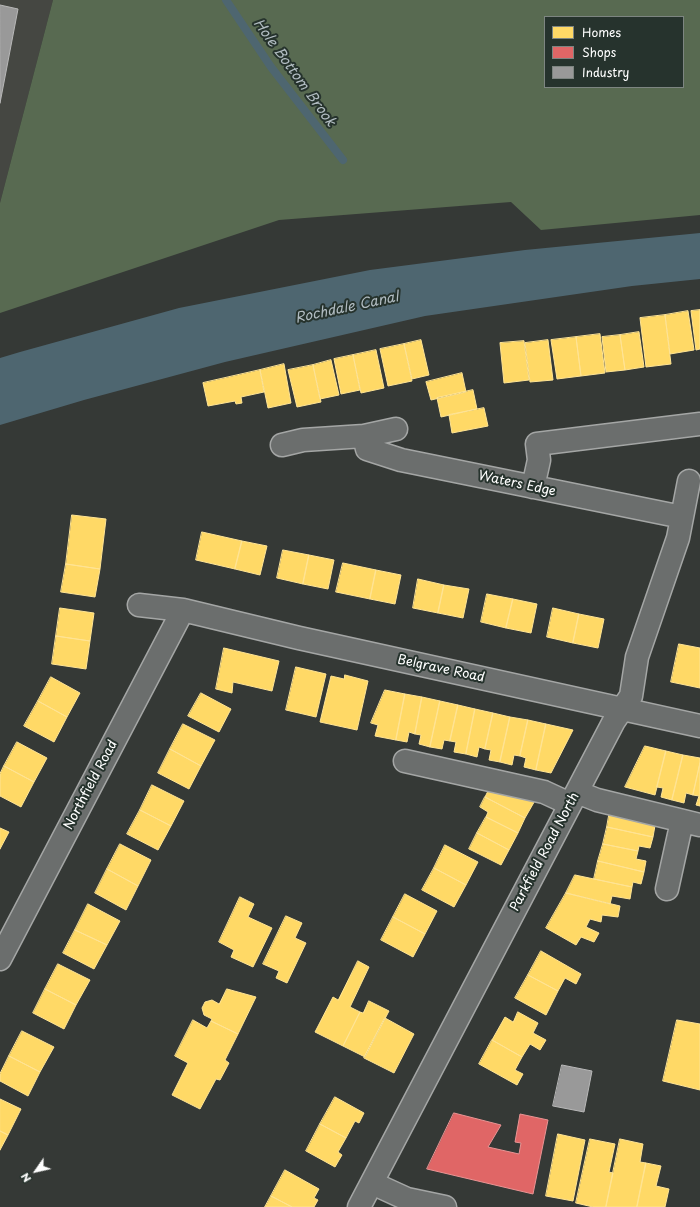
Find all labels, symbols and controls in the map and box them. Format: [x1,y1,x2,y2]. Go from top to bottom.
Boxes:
water label: Hole Bottom Brook [249,16,339,130]
legend [544,16,684,88]
text: Homes [582,23,621,41]
text: Shops [582,43,616,61]
text: Industry [582,63,629,81]
water label: Rochdale Canal [294,289,400,327]
street label: Waters Edge [477,468,557,500]
street label: Belgrave Road [396,652,486,686]
street label: Northfield Road [61,738,121,832]
street label: Parkfield Road North [507,790,583,914]
north arrow [16,1151,56,1191]
text: N [16,1170,35,1186]

